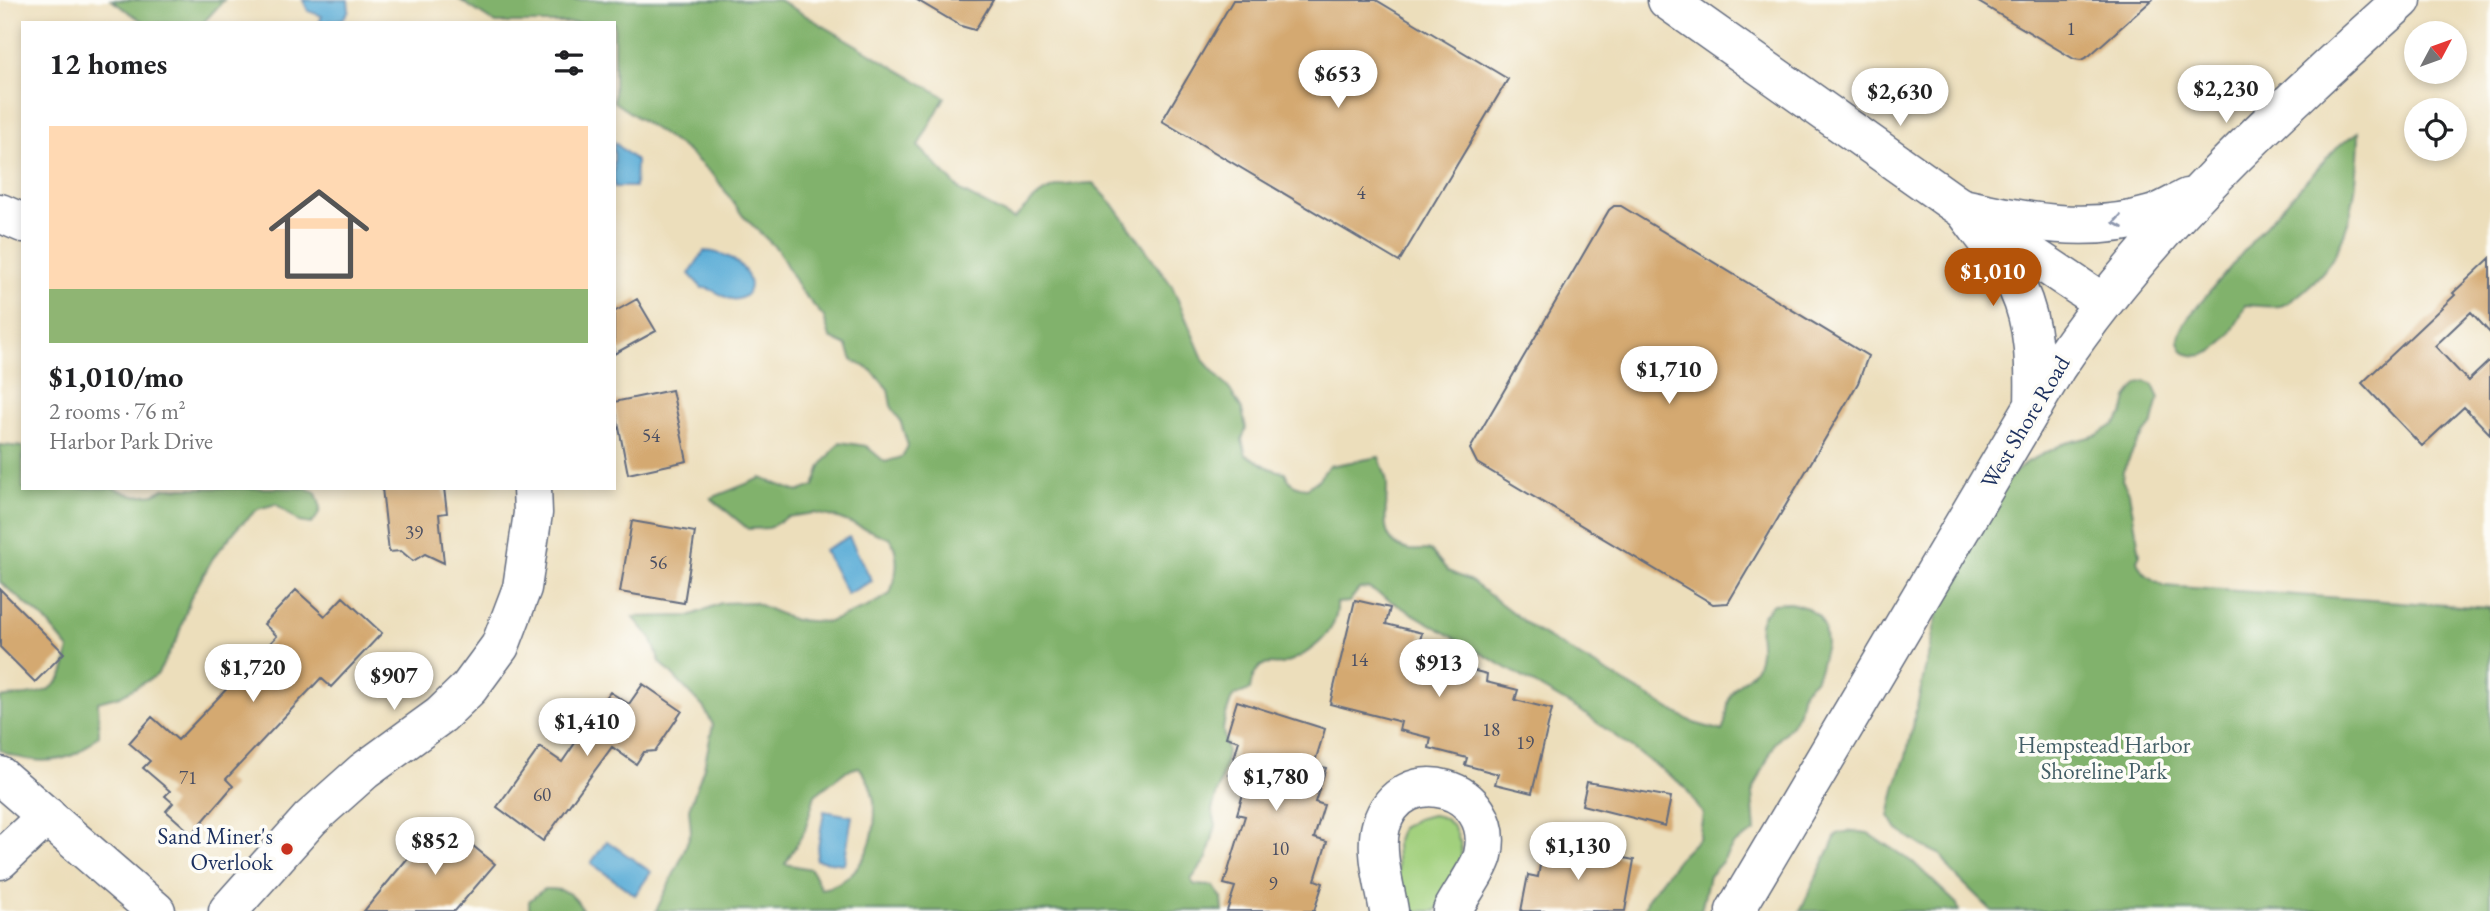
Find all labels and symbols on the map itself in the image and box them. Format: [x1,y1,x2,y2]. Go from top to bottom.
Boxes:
house number: 1 [2066,16,2076,41]
north arrow [2404,21,2468,84]
pin: $653 [1297,50,1379,110]
pin: $2,230 [2169,66,2283,125]
pin: $2,630 [1843,68,1957,128]
house number: 4 [1356,180,1366,205]
one-way arrow [2112,214,2124,229]
pin: $1,010 [1936,248,2050,308]
pin: $1,710 [1612,346,1726,406]
street label: West Shore Road [1973,350,2077,494]
house number: 54 [642,423,661,448]
house number: 39 [405,520,423,545]
house number: 56 [649,550,667,575]
pin: $913 [1398,640,1480,699]
pin: $1,720 [196,644,310,704]
house number: 14 [1350,647,1369,672]
pin: $907 [353,652,435,712]
pin: $1,410 [530,698,644,758]
house number: 18 [1482,717,1500,742]
house number: 19 [1516,730,1534,755]
park label: Hempstead Harbor Shoreline Park [2018,730,2191,786]
pin: $1,780 [1219,754,1333,813]
house number: 71 [179,765,197,790]
house number: 60 [533,782,551,807]
pin: $852 [394,818,476,877]
place label: Sand Miner's Overlook [158,821,274,877]
pin: $1,130 [1521,822,1635,882]
house number: 10 [1271,836,1289,861]
marker: Sand Miner's Overlook [279,841,295,857]
house number: 9 [1268,871,1278,896]

